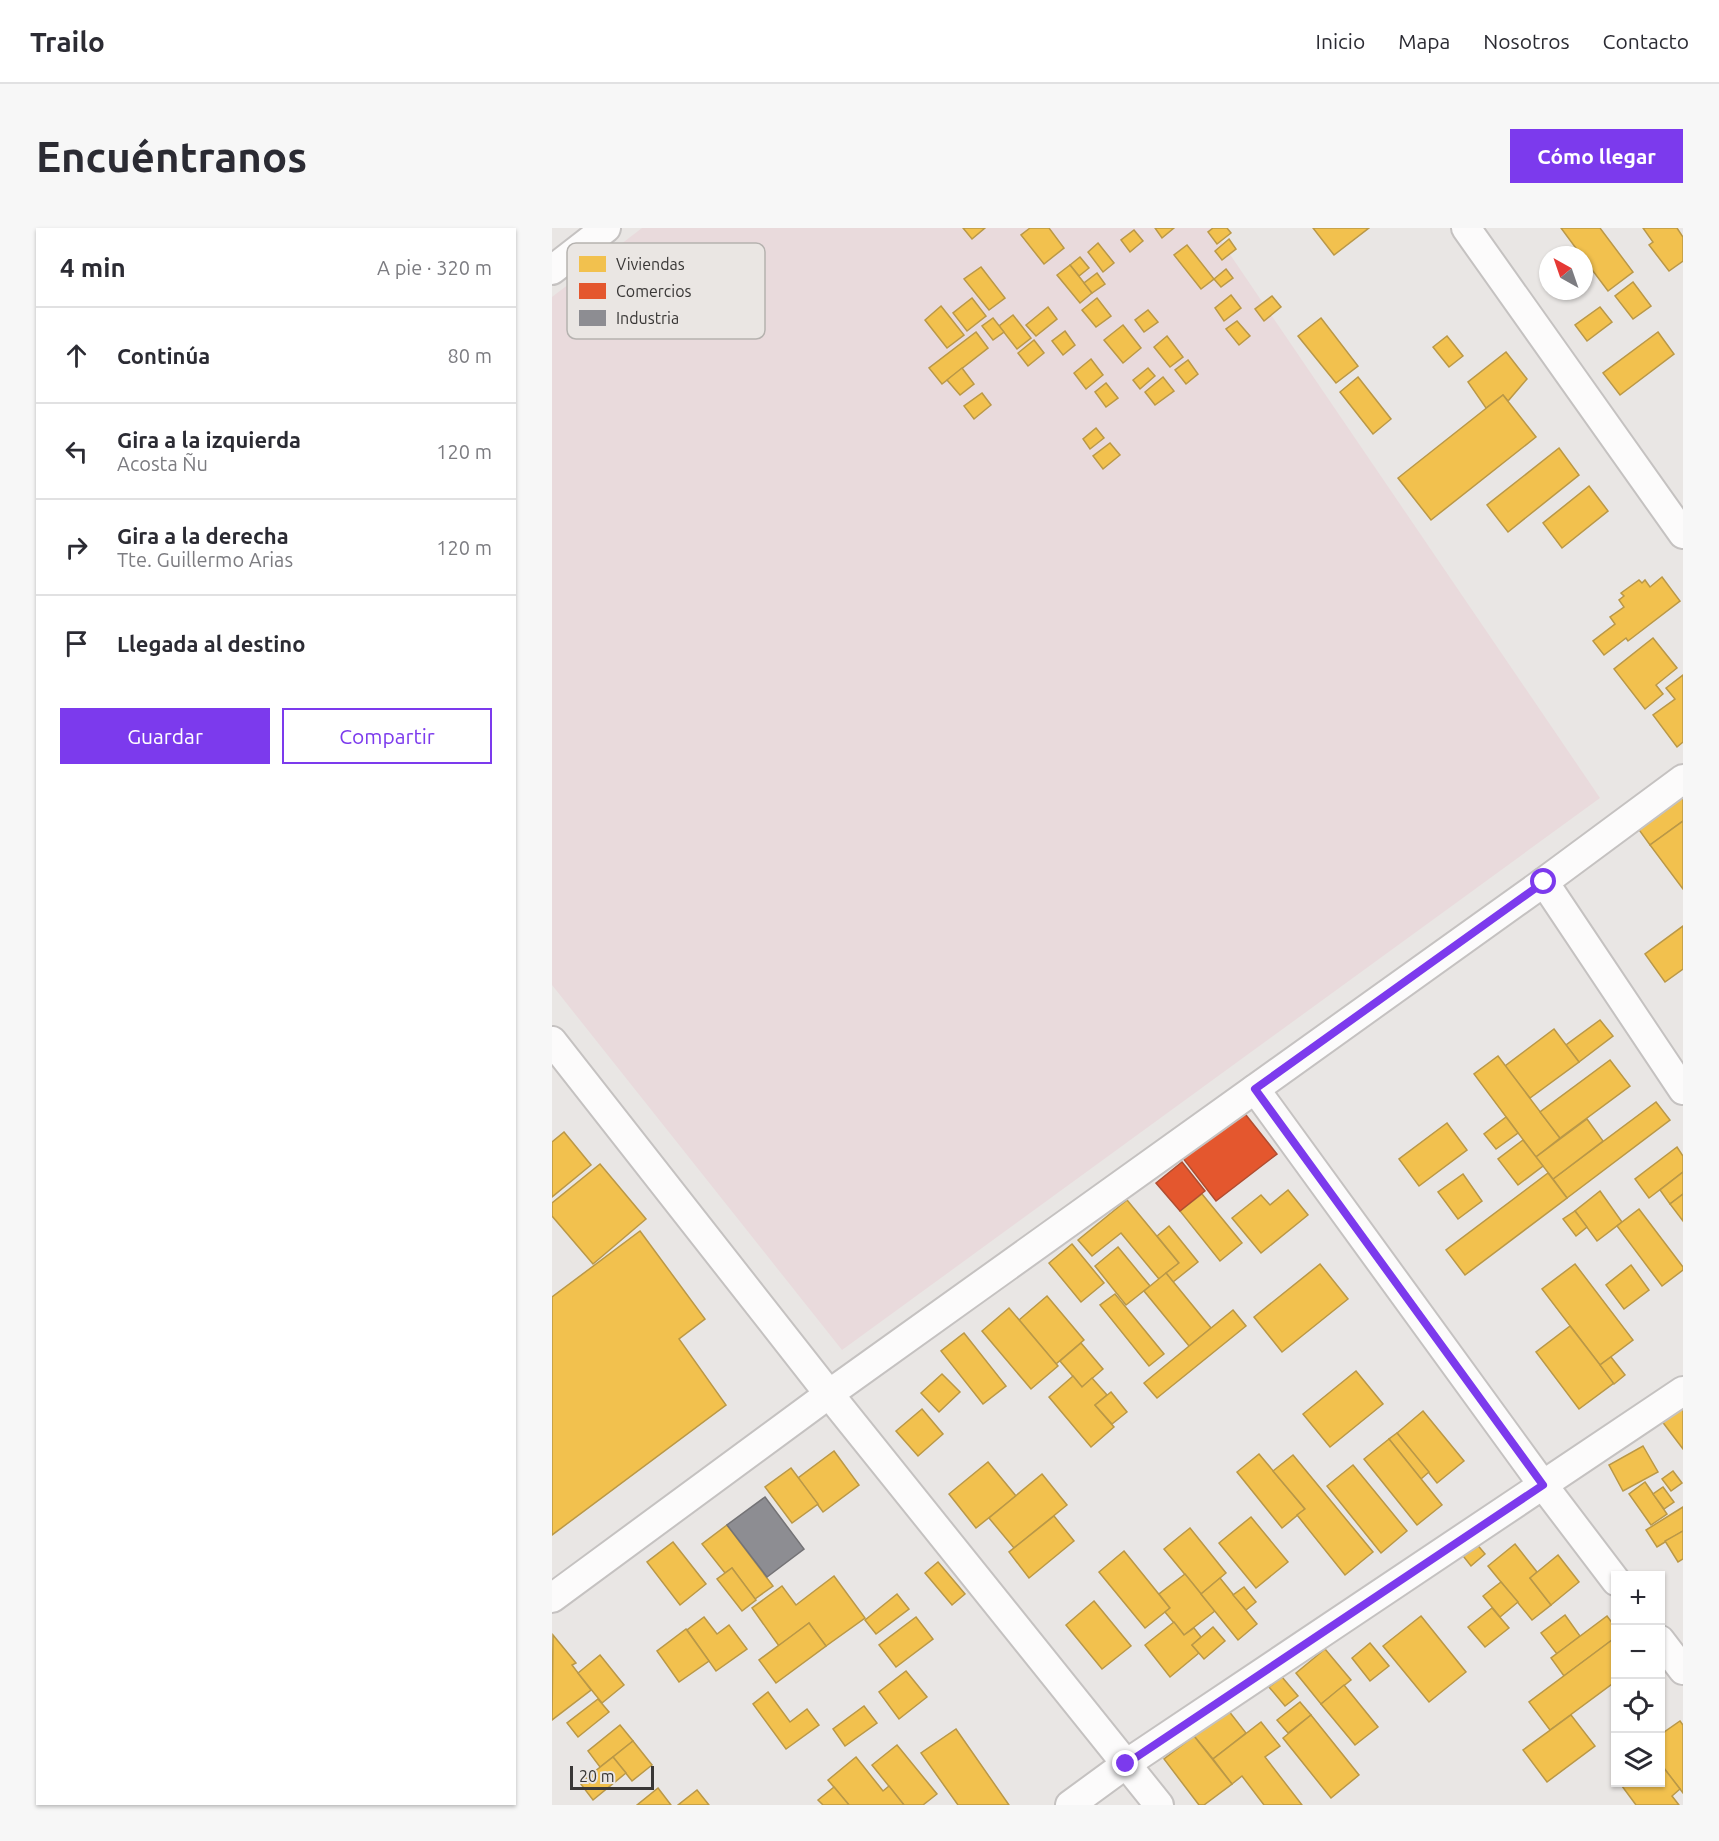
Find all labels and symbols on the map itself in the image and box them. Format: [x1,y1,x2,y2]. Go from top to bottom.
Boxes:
legend [567,243,765,339]
north arrow [1539,246,1593,300]
text: Viviendas [616,255,685,273]
text: Comercios [616,282,692,300]
text: Industria [616,309,679,327]
route start [1530,868,1556,894]
route end [1112,1750,1138,1776]
scale bar [570,1763,654,1790]

